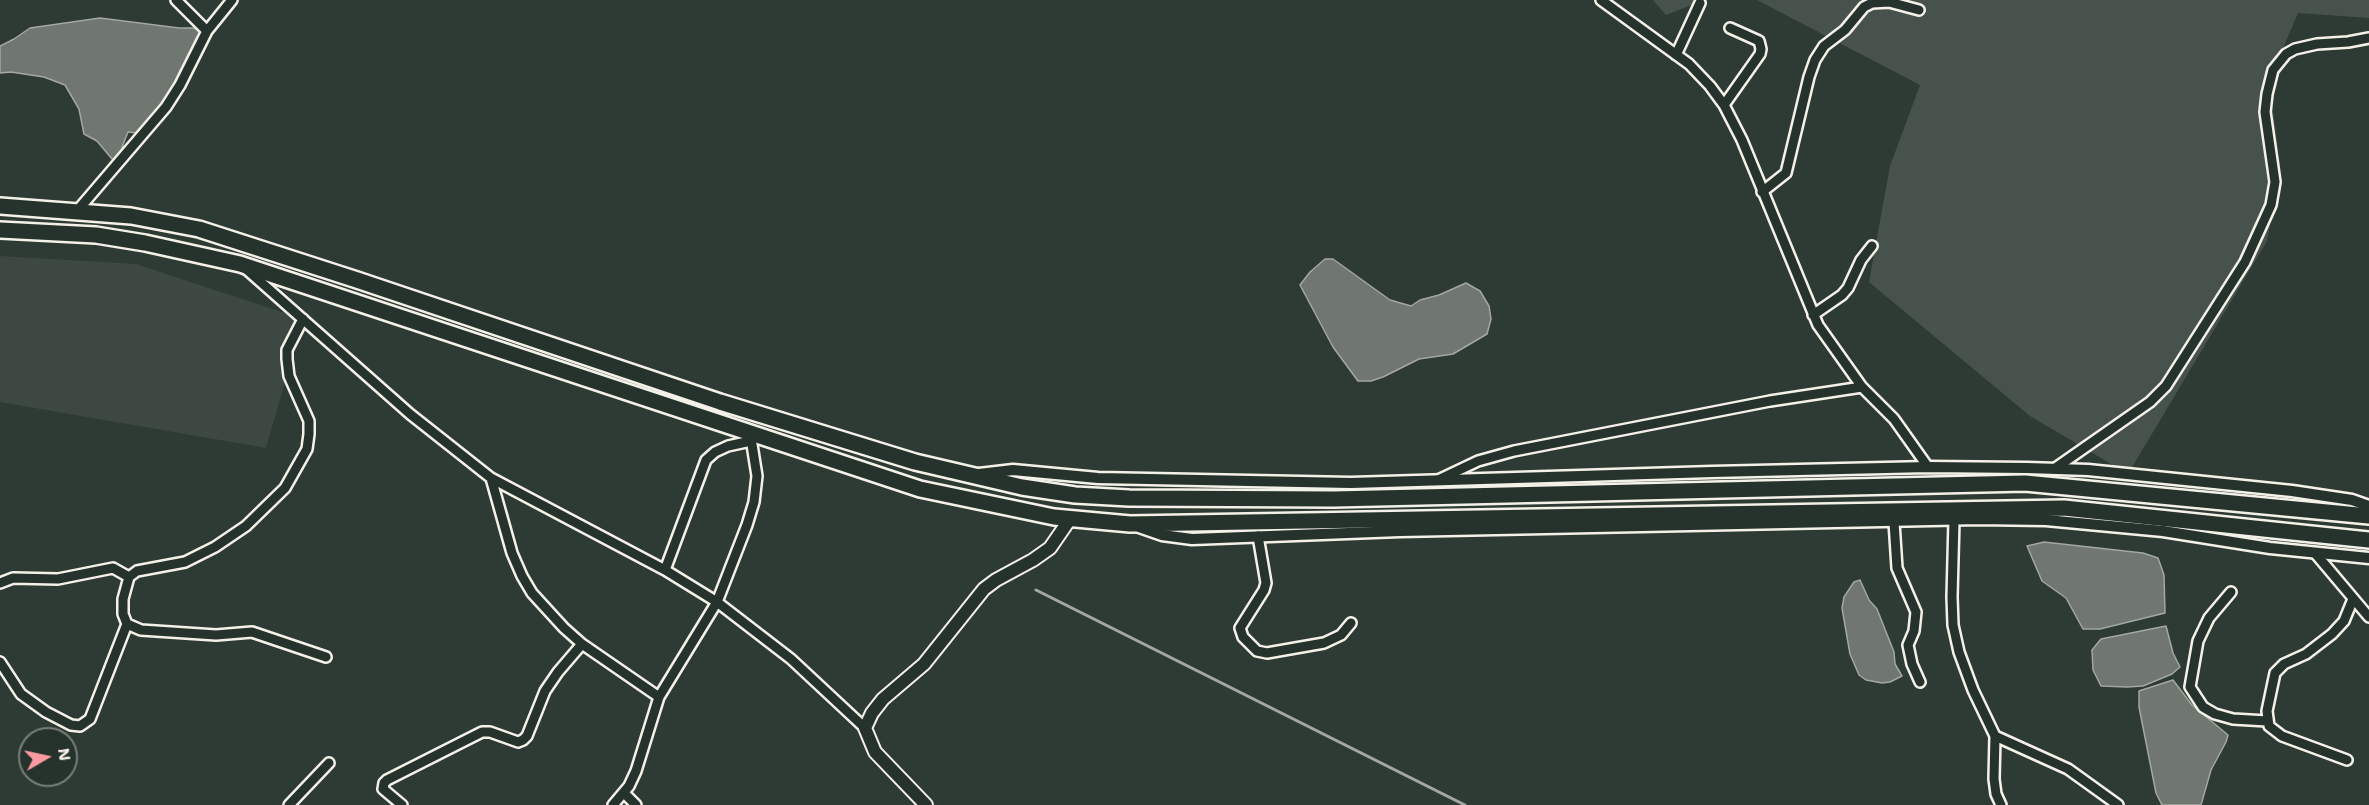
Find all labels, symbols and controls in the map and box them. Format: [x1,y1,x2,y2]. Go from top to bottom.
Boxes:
north arrow [18,727,78,787]
text: N [53,747,76,762]

